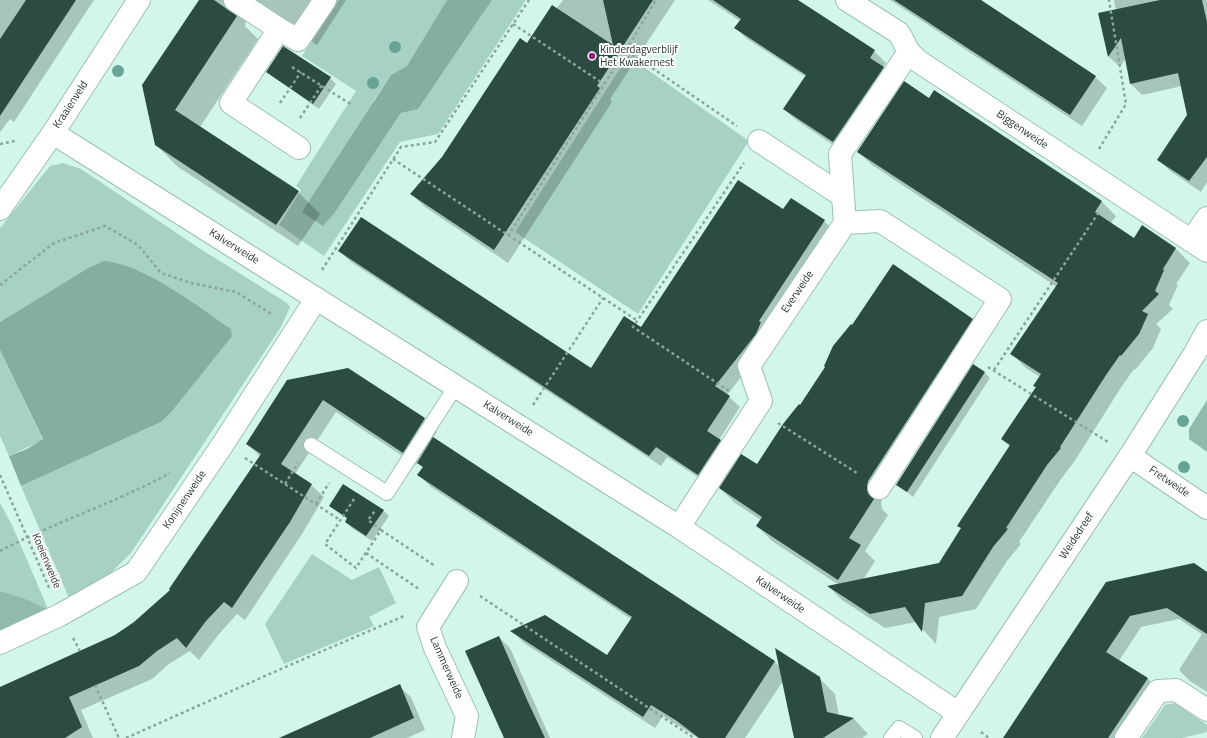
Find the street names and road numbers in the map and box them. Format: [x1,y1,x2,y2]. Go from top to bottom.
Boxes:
street label: Kraaienveld [51,79,91,131]
street label: Biggenweide [994,108,1050,152]
street label: Kalverweide [207,226,261,268]
street label: Everweide [779,268,817,316]
street label: Kalverweide [481,398,535,440]
street label: Fretweide [1146,464,1192,500]
street label: Konijnenweide [161,468,209,532]
street label: Weidedreef [1057,510,1097,562]
street label: Koeienweide [28,531,64,591]
street label: Kalverweide [753,574,807,616]
street label: Lammerweide [427,635,465,701]

